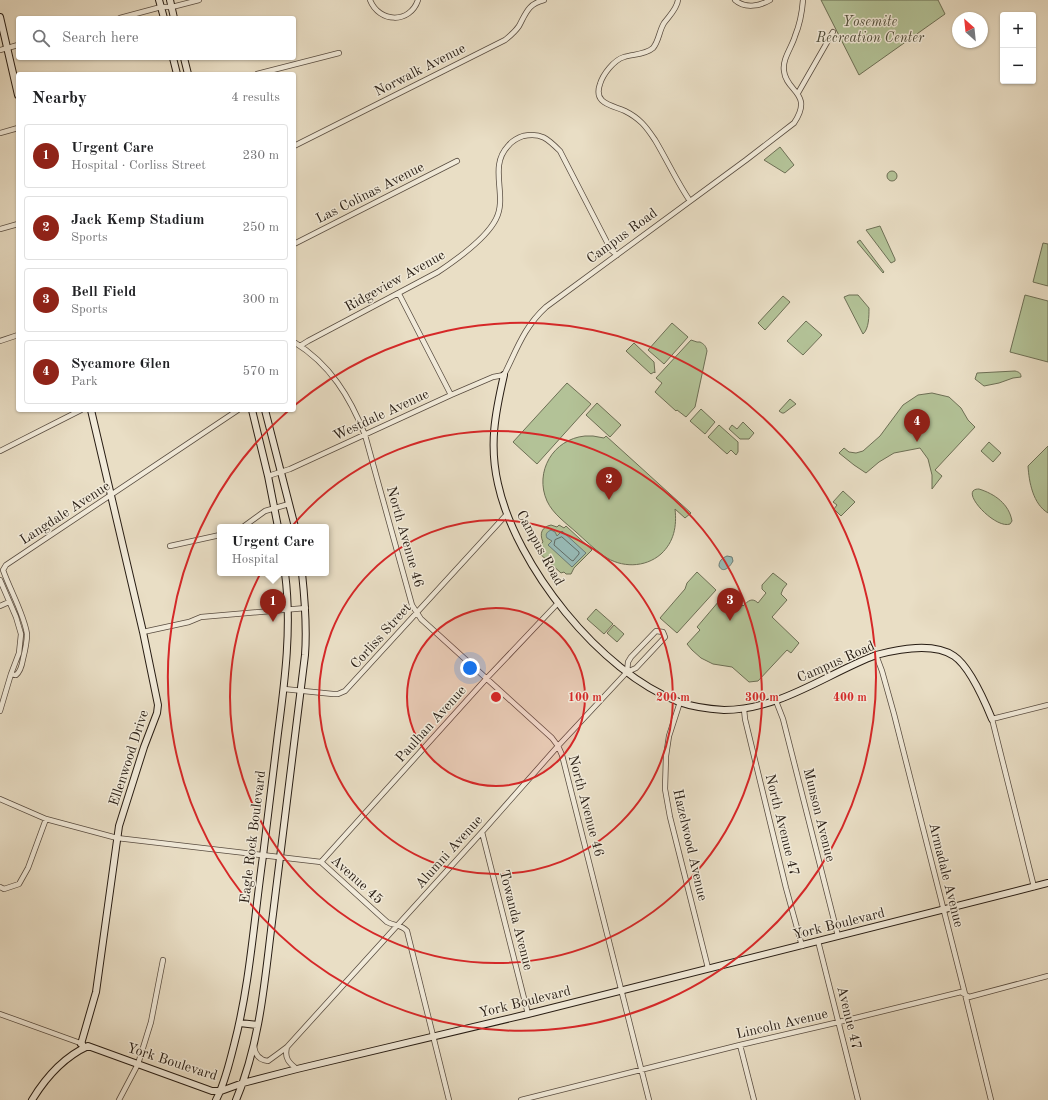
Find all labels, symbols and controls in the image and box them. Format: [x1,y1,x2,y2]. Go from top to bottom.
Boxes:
north arrow [952,12,988,48]
map controls [1000,12,1036,84]
button: + [1000,12,1036,48]
park label: Yosemite Recreation Center [815,15,925,45]
search box [16,16,296,60]
icon: search [30,27,52,49]
text: Search here [62,31,139,46]
street label: Norwalk Avenue [372,41,468,99]
button: − [1000,48,1036,84]
text: Nearby [32,90,87,107]
text: 4 results [231,91,280,104]
text: Urgent Care [71,141,154,156]
text: 1 [42,149,50,162]
text: 230 m [242,149,279,162]
text: Hospital · Corliss Street [71,159,206,172]
street label: Las Colinas Avenue [314,160,426,226]
street label: Campus Road [584,206,660,266]
text: Jack Kemp Stadium [71,213,204,228]
text: 2 [42,221,50,234]
text: 250 m [242,221,279,234]
text: Sports [71,231,108,244]
street label: Ridgeview Avenue [343,248,447,314]
text: Bell Field [71,285,136,300]
text: 3 [42,293,50,306]
text: 300 m [242,293,279,306]
text: Sports [71,303,108,316]
text: Sycamore Glen [71,357,170,372]
text: 4 [42,365,50,378]
text: 570 m [242,365,279,378]
text: Park [71,375,98,388]
street label: Westdale Avenue [331,387,431,443]
pin: 4 [904,409,930,442]
pin: 2 [596,467,622,500]
street label: Langdale Avenue [17,479,113,547]
street label: North Avenue 46 [384,485,426,589]
street label: Campus Road [514,508,566,588]
popup [217,524,329,576]
text: Urgent Care [232,535,314,550]
text: Hospital [232,553,279,566]
pin: 3 [717,588,743,621]
pin: 1 [260,589,286,622]
street label: Corliss Street [348,600,414,671]
street label: Campus Road [795,639,877,685]
your location [460,658,480,678]
street label: Paulhan Avenue [393,683,469,765]
centre of rings [489,690,503,704]
text: 100 m [568,692,602,704]
text: 200 m [656,692,690,704]
text: 300 m [745,692,779,704]
text: 400 m [833,692,867,704]
street label: Ellenwood Drive [107,708,151,808]
street label: North Avenue 46 [566,754,606,858]
street label: Munson Avenue [801,767,837,863]
street label: Eagle Rock Boulevard [238,770,268,904]
street label: North Avenue 47 [763,773,801,877]
street label: Hazelwood Avenue [670,788,710,902]
street label: Alumni Avenue [413,813,485,891]
street label: Armadale Avenue [926,821,966,929]
street label: Avenue 45 [328,853,386,907]
street label: Towanda Avenue [497,868,535,972]
street label: York Boulevard [792,906,886,942]
street label: York Boulevard [478,984,572,1020]
street label: Avenue 47 [834,985,864,1051]
street label: Lincoln Avenue [735,1007,829,1041]
street label: York Boulevard [125,1041,219,1083]

